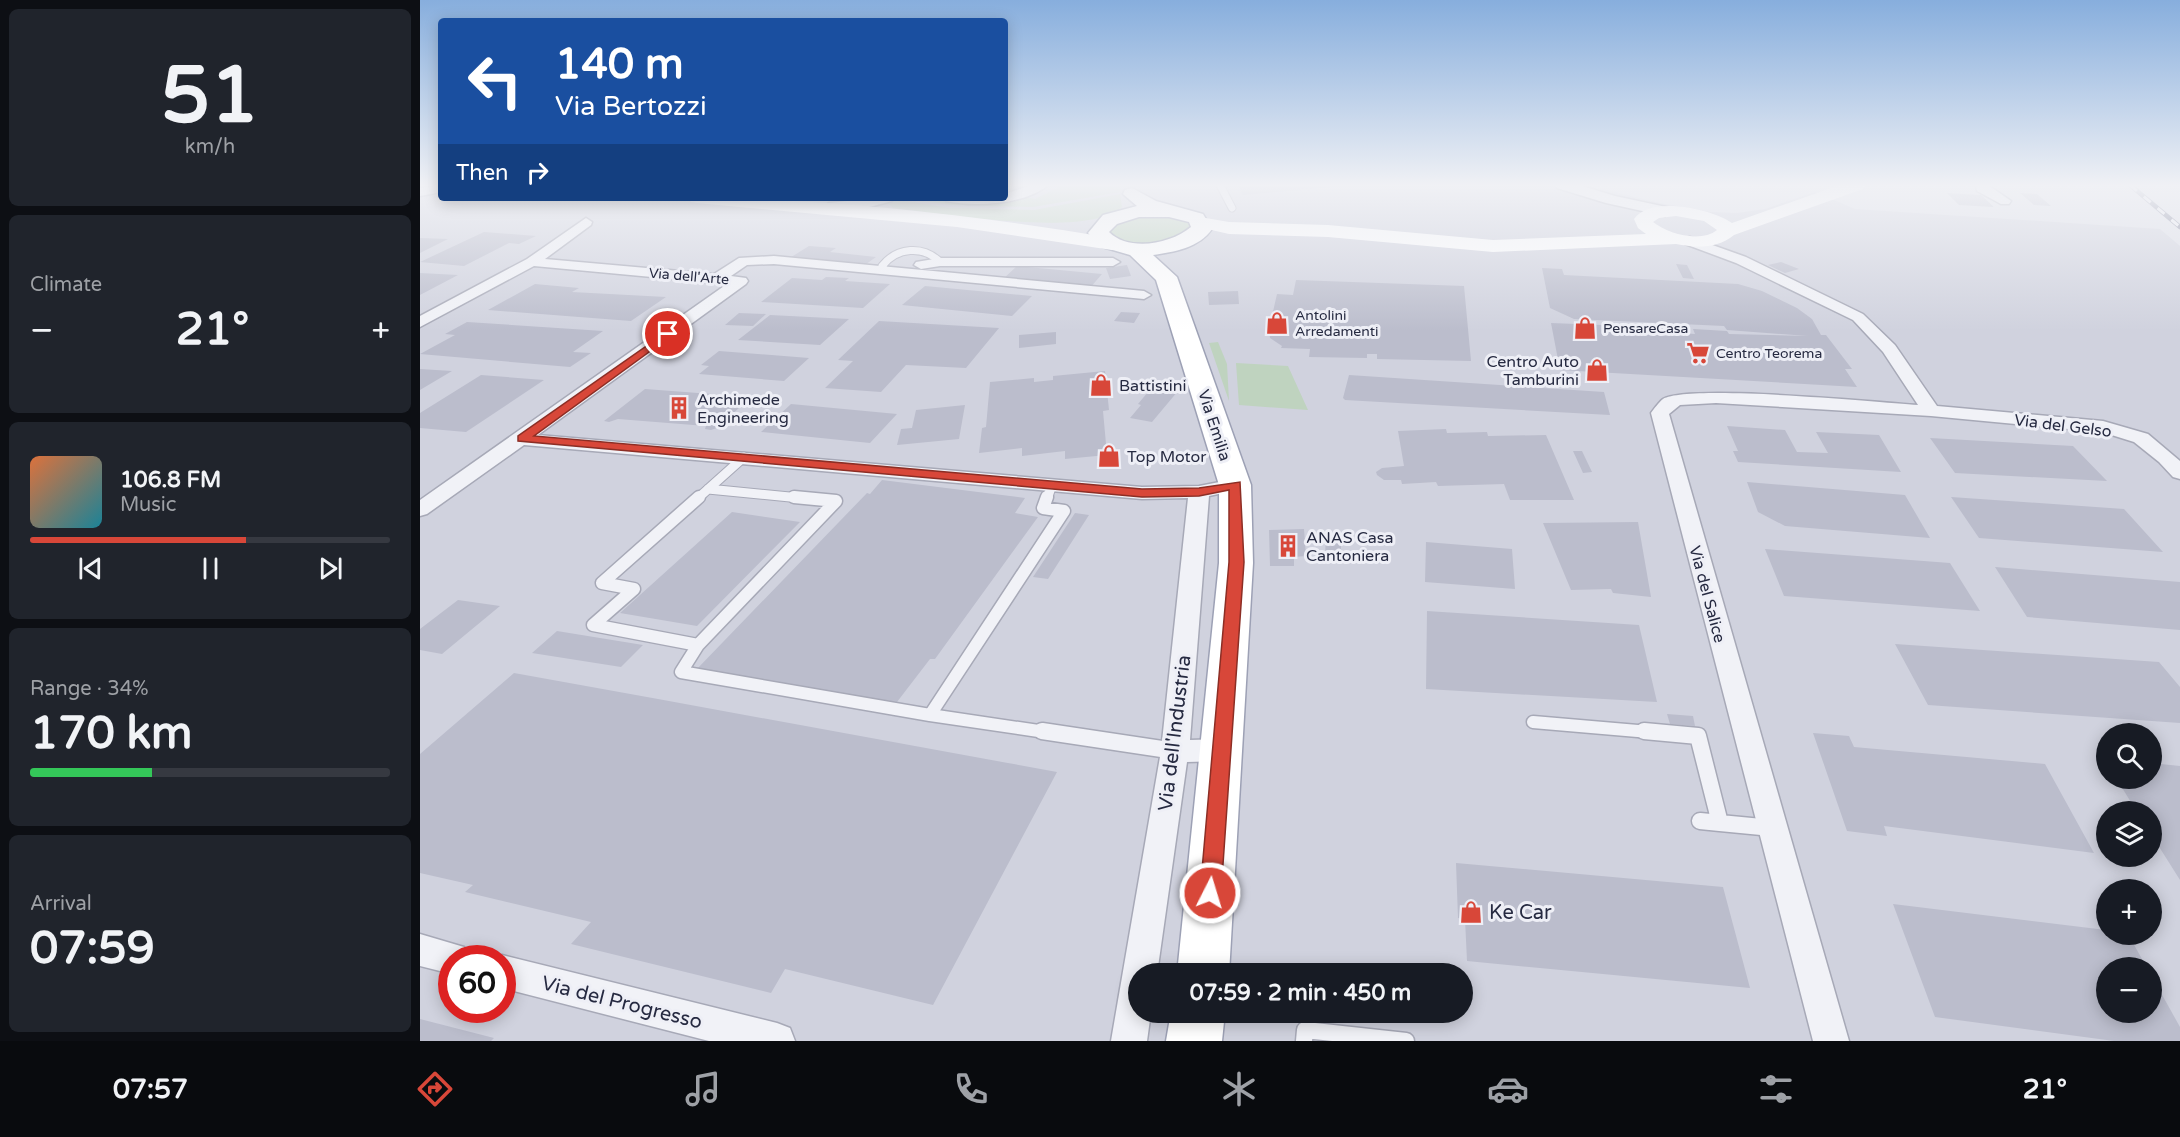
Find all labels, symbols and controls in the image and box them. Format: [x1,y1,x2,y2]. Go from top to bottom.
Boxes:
text: 140 m [555,39,684,90]
icon: left [456,42,534,120]
text: 51 [161,49,259,143]
text: Via Bertozzi [555,90,707,123]
text: km/h [185,135,235,159]
icon: right [521,156,554,189]
text: Then [456,160,509,186]
street label: Via dell'Arte [648,265,730,288]
text: Climate [30,273,102,297]
text: 21° [176,303,249,357]
place label: Antolini Arredamenti [1295,307,1378,340]
pin [642,308,693,359]
shop icon: Antolini Arredamenti [1264,310,1290,336]
text: − [30,311,54,350]
text: + [371,311,390,350]
shop icon: PensareCasa [1572,315,1598,341]
icon: arrive [651,317,684,350]
place label: PensareCasa [1603,320,1688,337]
supermarket icon: Centro Teorema [1685,340,1711,366]
place label: Centro Teorema [1716,345,1822,362]
place label: Centro Auto Tamburini [1486,352,1579,390]
shop icon: Centro Auto Tamburini [1584,357,1610,383]
shop icon: Battistini [1088,372,1114,398]
place label: Battistini [1119,376,1187,396]
street label: Via Emilia [1193,387,1235,463]
place label: Archimede Engineering [697,390,789,428]
building icon: Archimede Engineering [666,395,692,421]
street label: Via del Gelso [2013,410,2113,442]
shop icon: Top Motor [1096,443,1122,469]
place label: Top Motor [1127,447,1207,467]
text: 106.8 FM [120,467,221,493]
text: Music [120,493,176,517]
place label: ANAS Casa Cantoniera [1306,528,1394,566]
building icon: ANAS Casa Cantoniera [1275,533,1301,559]
street label: Via del Salice [1684,544,1730,645]
icon: previous [74,552,107,585]
icon: pause [194,552,227,585]
icon: next [314,552,347,585]
street label: Via dell'Industria [1154,654,1196,812]
text: Range · 34% [30,677,149,701]
text: 170 km [30,707,192,761]
map controls [2096,723,2162,1023]
button: search [2096,723,2162,789]
button: layers [2096,801,2162,867]
position arrow [1178,861,1242,925]
button: + [2096,879,2162,945]
text: Arrival [30,892,92,916]
shop icon: Ke Car [1458,899,1484,925]
place label: Ke Car [1489,901,1552,925]
text: 07:59 [30,922,155,976]
speed limit sign: 60 [438,945,516,1023]
button: − [2096,957,2162,1023]
street label: Via del Progresso [539,971,705,1035]
text: 07:59 · 2 min · 450 m [1190,980,1411,1006]
icon: directions [414,1068,456,1110]
icon: music [682,1068,724,1110]
icon: phone [950,1068,992,1110]
icon: climate [1218,1068,1260,1110]
icon: car [1487,1068,1529,1110]
icon: filters [1755,1068,1797,1110]
text: 07:57 [113,1073,188,1106]
text: 21° [2023,1073,2067,1106]

